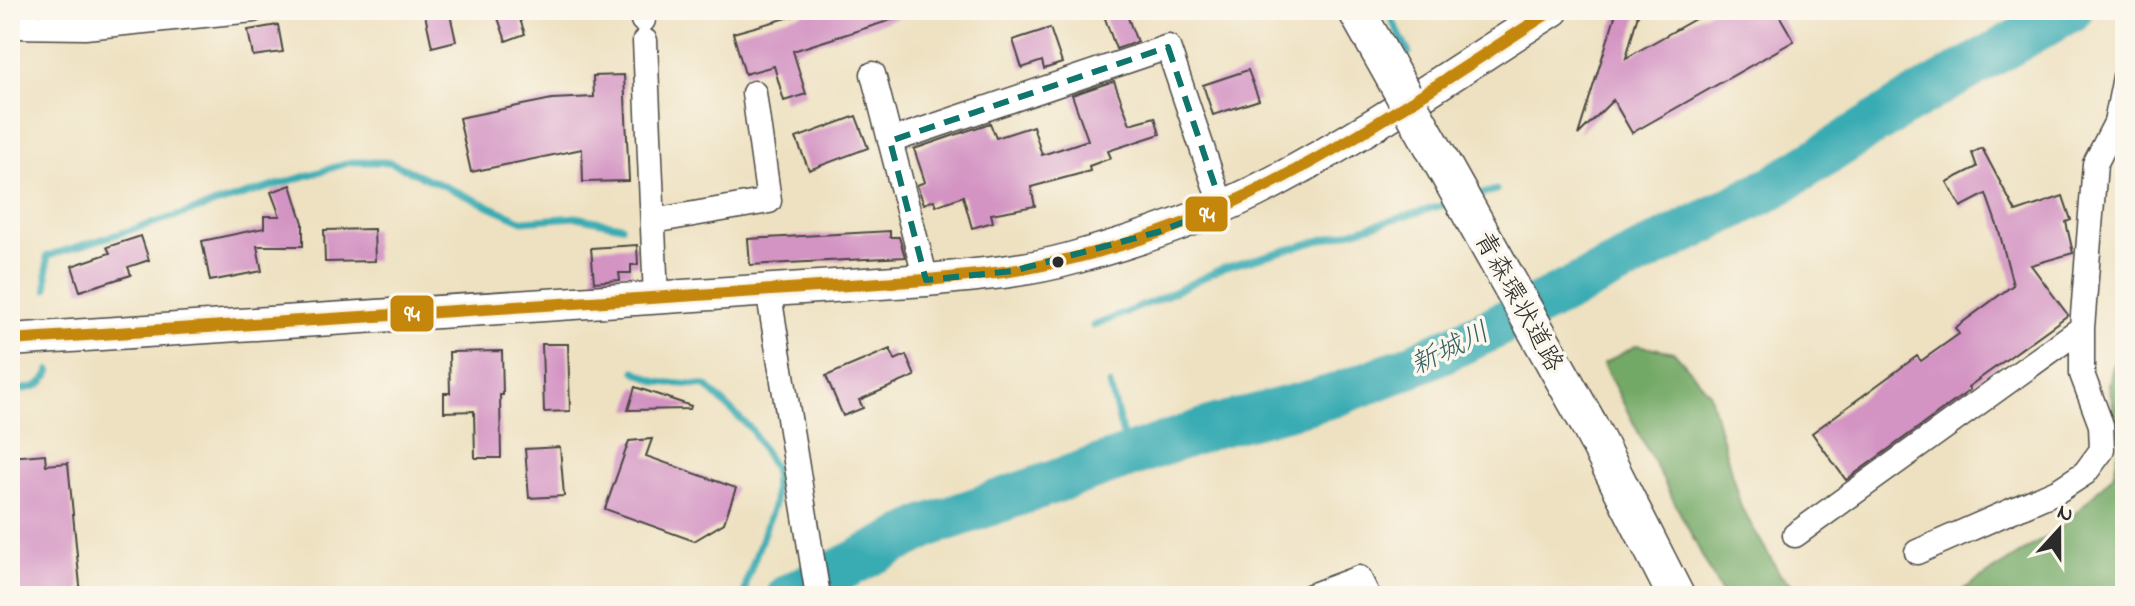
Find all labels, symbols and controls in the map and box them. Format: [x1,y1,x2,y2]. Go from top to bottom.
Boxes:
line badge: 94 [1184,195,1229,233]
text: 94 [1198,201,1216,233]
street label: 青森環状道路 [1463,225,1572,380]
unlabelled marker [1050,254,1066,270]
line badge: 94 [389,294,435,333]
text: 94 [403,300,421,332]
water label: 新城川 [1404,313,1497,387]
north arrow [2019,490,2099,570]
text: N [2052,497,2078,532]

